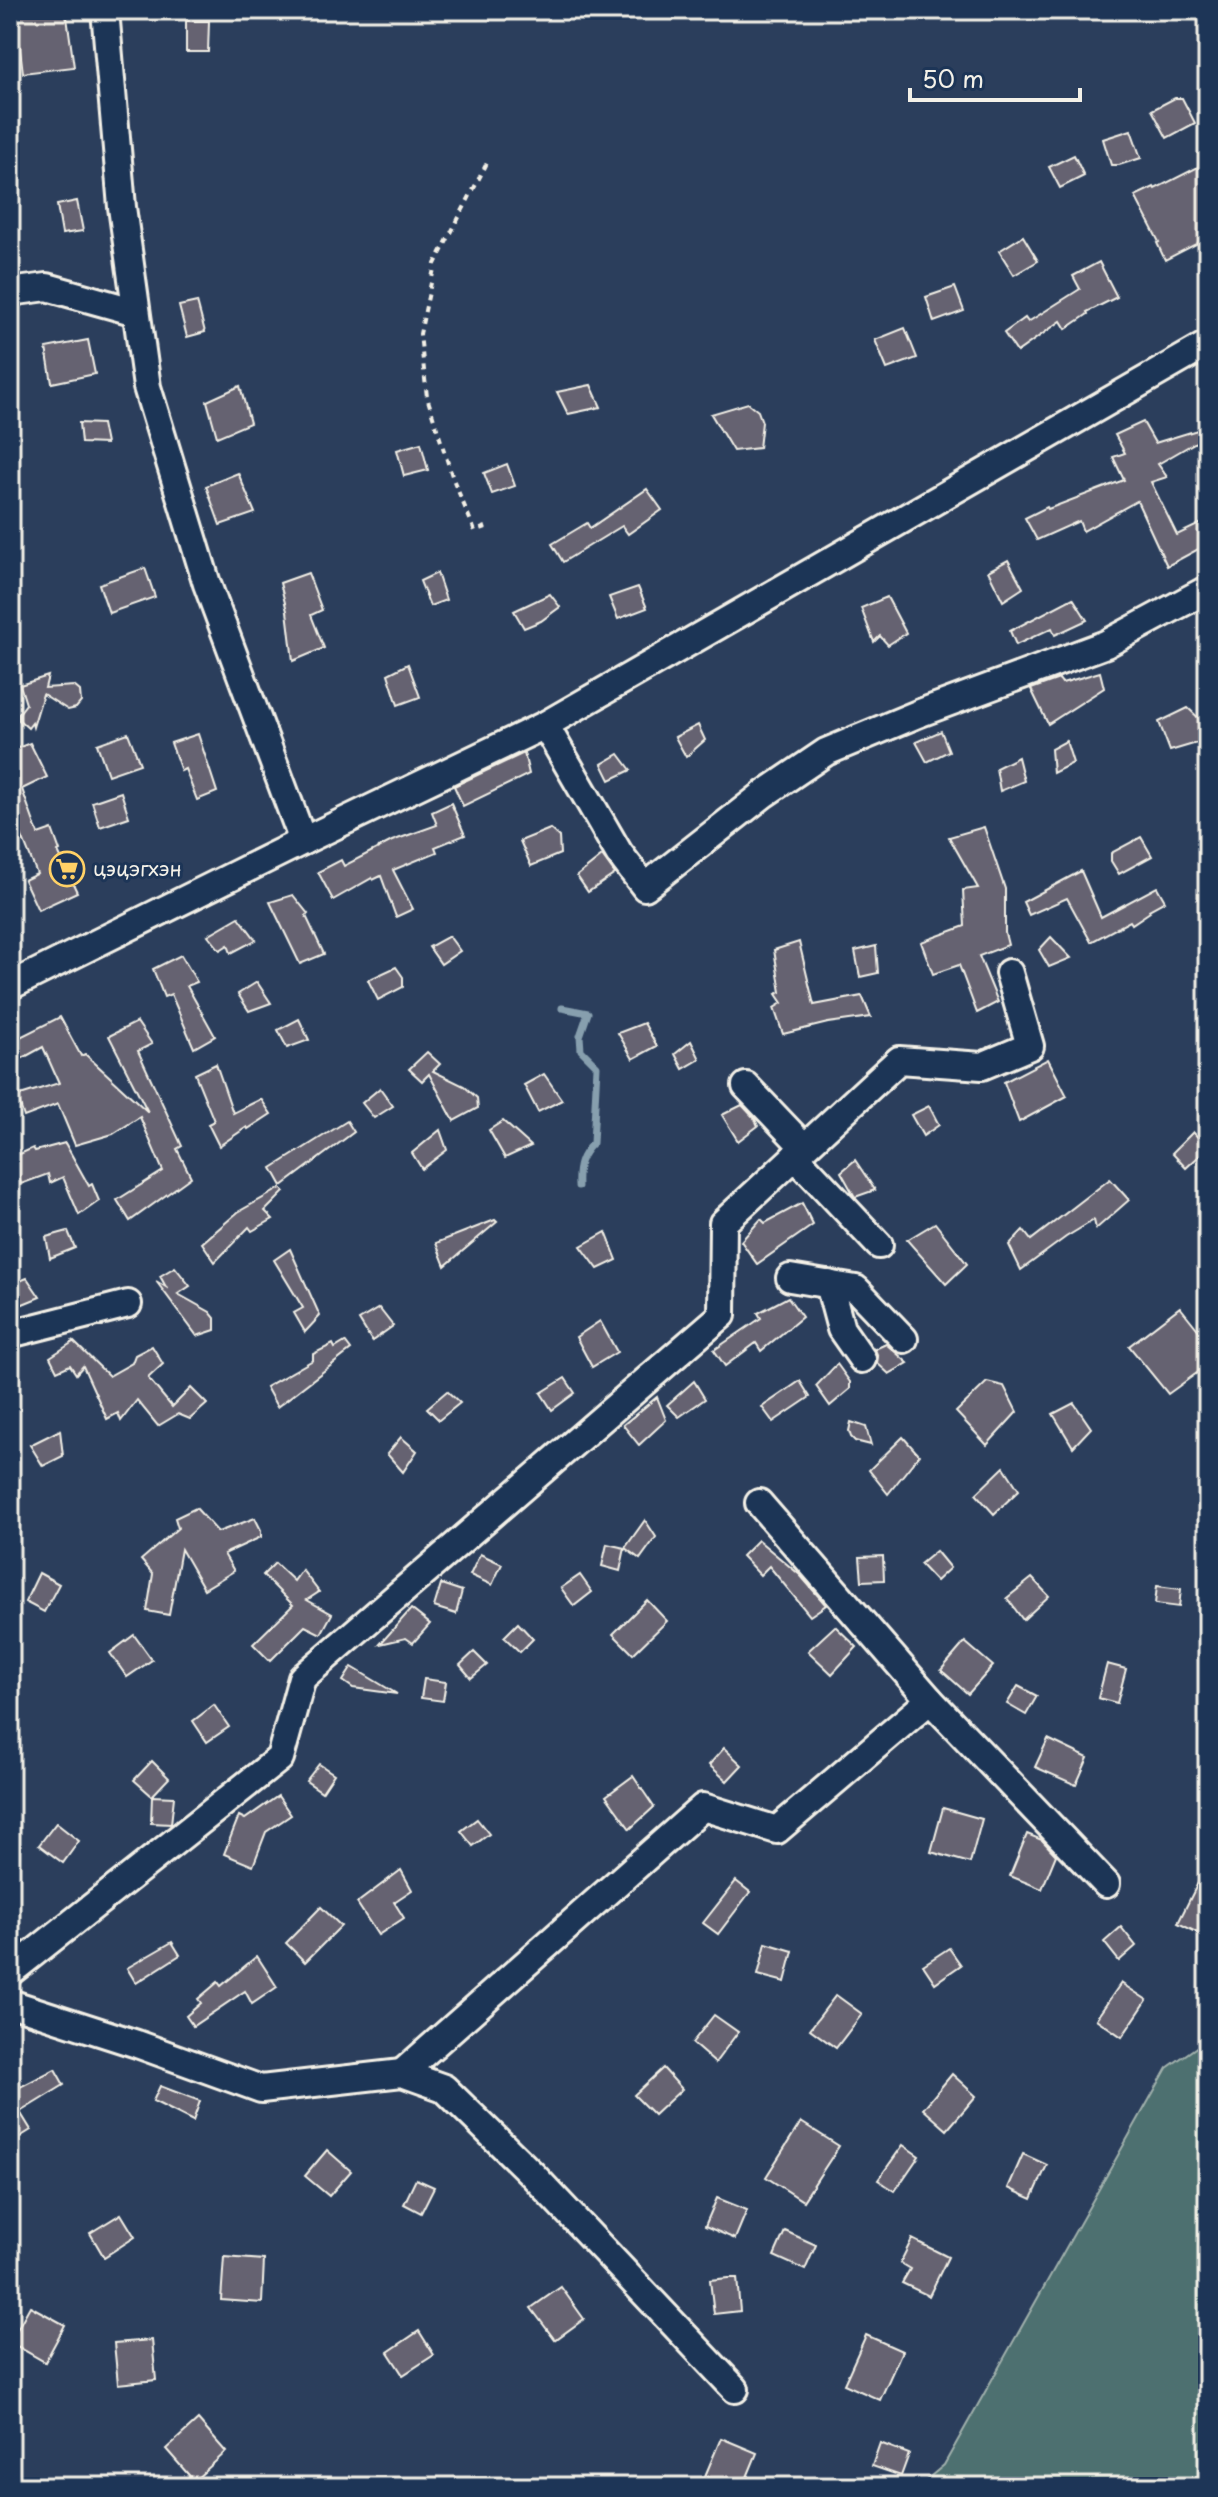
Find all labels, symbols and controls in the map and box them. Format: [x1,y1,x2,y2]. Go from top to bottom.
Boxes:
scale bar [910,52,1080,102]
text: 50 m [922,60,984,96]
supermarket icon: цэцэгхэн [48,850,86,888]
place label: цэцэгхэн [93,853,182,883]

